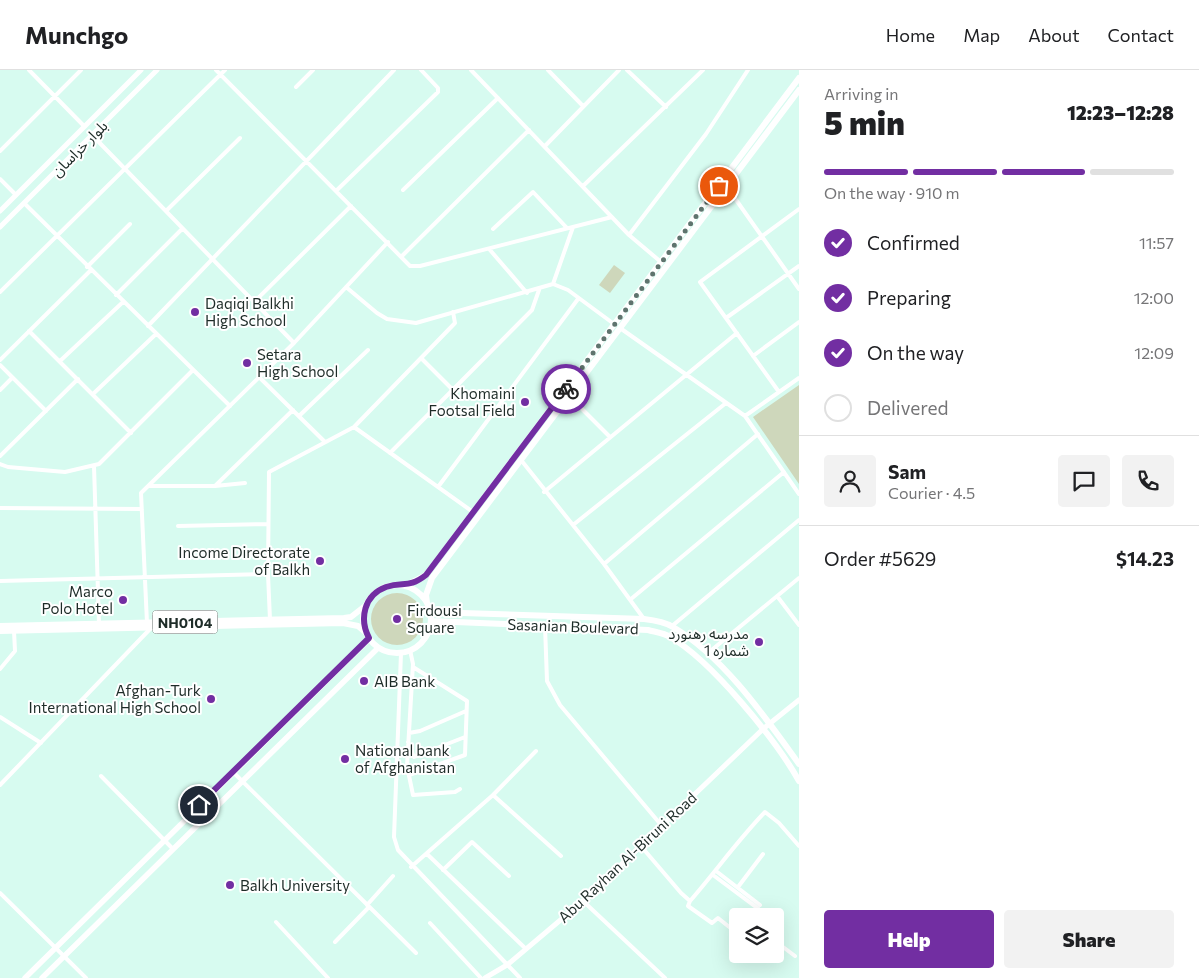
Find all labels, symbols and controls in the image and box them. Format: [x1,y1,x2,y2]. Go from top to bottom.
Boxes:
text: Munchgo [25,20,128,49]
text: Home [886,24,935,46]
text: Map [963,24,1000,46]
text: About [1028,24,1080,46]
text: Contact [1108,24,1174,46]
text: Arriving in [824,84,898,103]
text: 12:23–12:28 [1067,101,1174,124]
text: 5 min [824,102,905,142]
street label: بلوار خراسان [47,116,112,181]
pin [698,165,740,207]
icon: bag [705,172,733,200]
text: On the way · 910 m [824,183,960,202]
icon: check [824,229,852,257]
text: Confirmed [867,231,960,254]
text: 11:57 [1139,233,1174,252]
icon: check [824,284,852,312]
text: Preparing [867,286,951,309]
text: 12:00 [1134,288,1174,307]
place label: Daqiqi Balkhi High School [205,294,294,329]
marker: Daqiqi Balkhi High School [189,306,201,318]
icon: check [824,339,852,367]
text: On the way [867,341,964,364]
text: 12:09 [1134,343,1174,362]
place label: Setara High School [257,345,338,380]
marker: Setara High School [241,357,253,369]
courier [541,364,591,414]
icon: bike [552,375,580,403]
place label: Khomaini Footsal Field [429,384,515,419]
marker: Khomaini Footsal Field [519,396,531,408]
text: Delivered [867,396,948,419]
button: person [824,455,876,507]
button: chat [1058,455,1110,507]
button: phone [1122,455,1174,507]
text: Sam [888,460,926,483]
text: Courier · 4.5 [888,483,975,502]
place label: Income Directorate of Balkh [178,543,310,578]
text: Order #5629 [824,547,936,570]
text: $14.23 [1116,547,1174,570]
marker: Income Directorate of Balkh [314,555,326,567]
place label: Marco Polo Hotel [41,582,113,617]
marker: Marco Polo Hotel [117,594,129,606]
place label: Firdousi Square [407,601,462,636]
road number: NH0104 [152,610,218,634]
marker: Firdousi Square [391,613,403,625]
street label: Sasanian Boulevard [507,615,639,637]
place label: مدرسه رهنورد شماره 1 [668,624,749,660]
marker: مدرسه رهنورد شماره 1 [753,636,765,648]
place label: AIB Bank [374,672,435,690]
marker: AIB Bank [358,675,370,687]
place label: Afghan-Turk International High School [28,681,201,716]
marker: Afghan-Turk International High School [205,693,217,705]
place label: National bank of Afghanistan [355,741,455,776]
marker: National bank of Afghanistan [339,753,351,765]
pin [178,784,220,826]
street label: Abu Rayhan Al-Biruni Road [554,788,700,926]
icon: home [185,791,213,819]
place label: Balkh University [240,876,350,894]
marker: Balkh University [224,879,236,891]
map controls [729,908,784,963]
button: layers [729,908,784,963]
button: Help [824,910,994,968]
button: Share [1004,910,1174,968]

